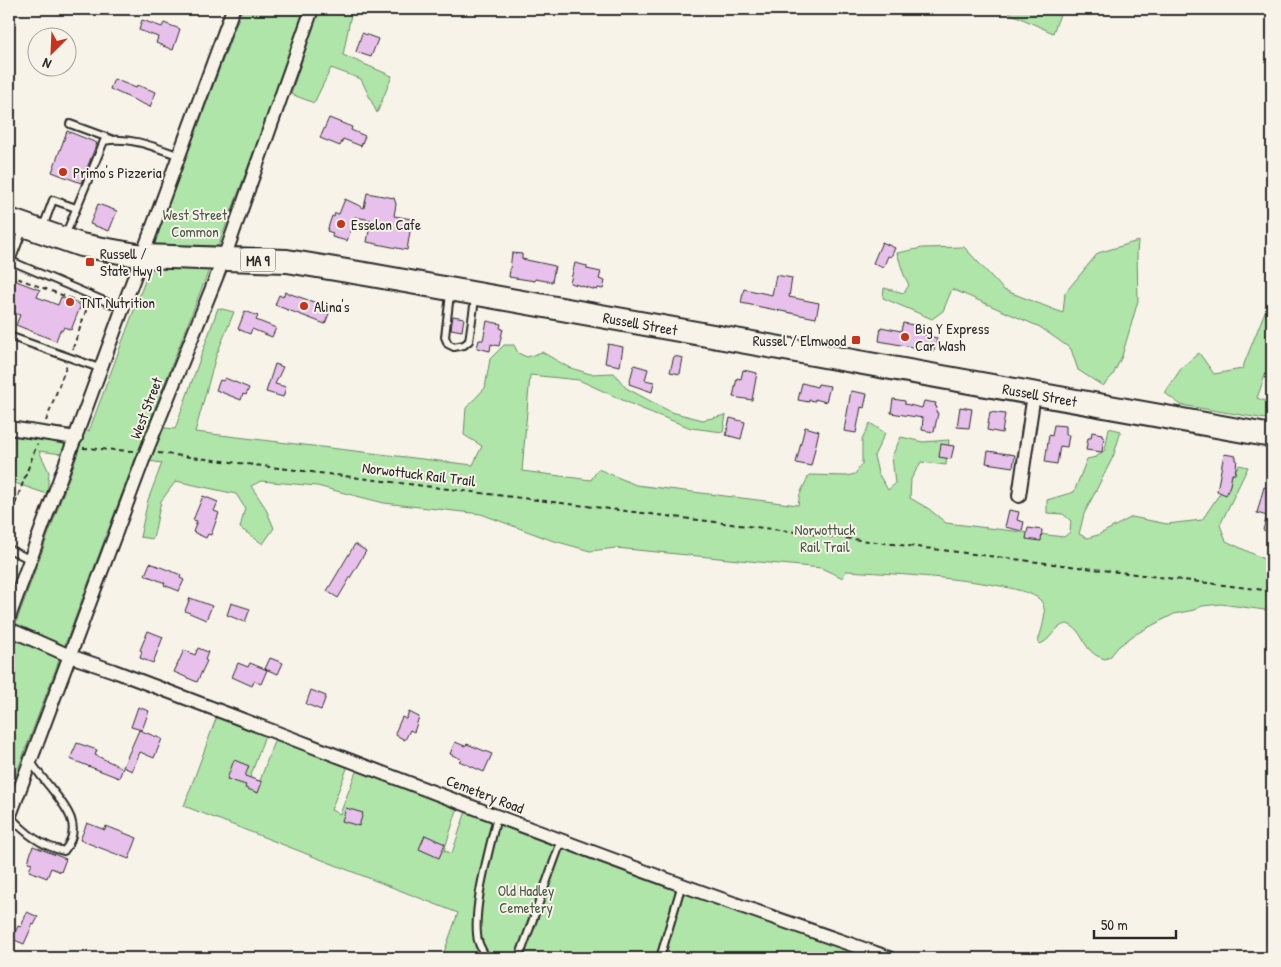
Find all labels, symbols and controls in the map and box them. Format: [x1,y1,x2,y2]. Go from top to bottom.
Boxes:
north arrow [28,28,78,78]
text: N [39,54,54,75]
place label: Primo's Pizzeria [73,162,162,183]
marker: Primo's Pizzeria [57,166,69,178]
park label: West Street Common [163,204,228,242]
place label: Esselon Cafe [351,214,421,235]
marker: Esselon Cafe [335,218,347,230]
place label: Russell / State Hwy 9 [100,243,162,281]
road number: MA 9 [240,248,276,272]
marker: Russell / State Hwy 9 [84,256,96,268]
place label: TNT Nutrition [80,292,155,313]
marker: TNT Nutrition [64,296,76,308]
place label: Alina's [314,296,350,317]
marker: Alina's [298,300,310,312]
street label: Russell Street [601,306,680,340]
place label: Big Y Express Car Wash [915,318,989,356]
place label: Russel / Elmwood [753,330,846,351]
marker: Big Y Express Car Wash [899,331,911,343]
marker: Russel / Elmwood [850,334,862,346]
street label: West Street [125,373,168,442]
street label: Russell Street [1001,378,1080,412]
street label: Norwottuck Rail Trail [361,457,477,491]
park label: Norwottuck Rail Trail [794,519,856,557]
street label: Cemetery Road [443,770,527,818]
park label: Old Hadley Cemetery [498,880,554,918]
scale bar [1094,907,1176,939]
text: 50 m [1101,914,1128,935]

